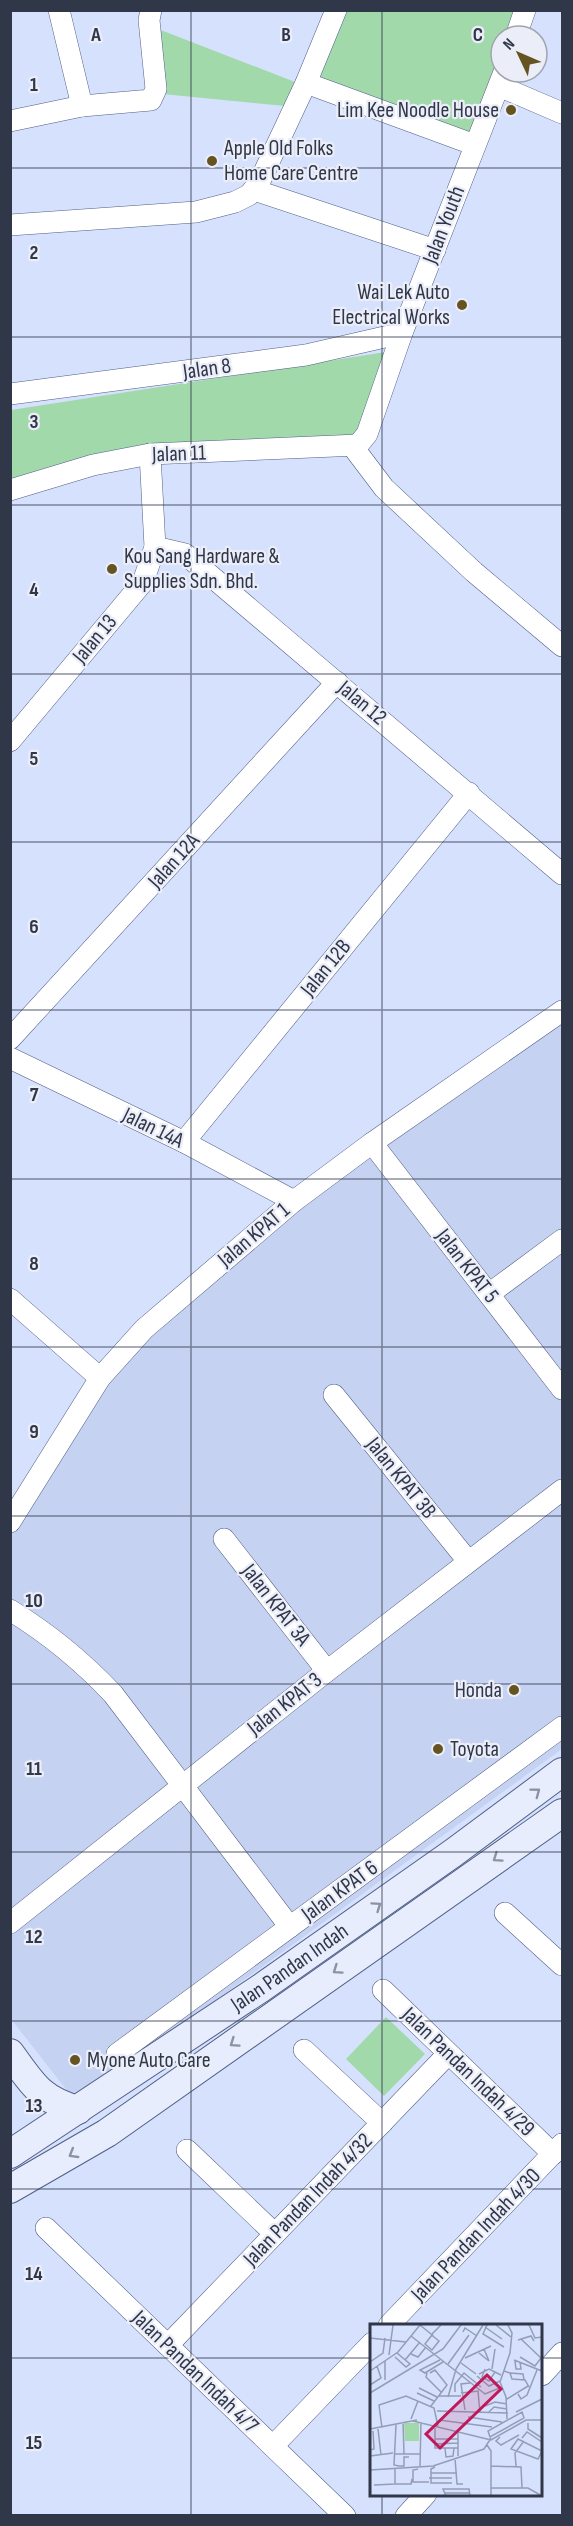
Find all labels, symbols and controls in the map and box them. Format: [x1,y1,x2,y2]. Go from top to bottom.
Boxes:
text: A [90,23,101,47]
text: B [281,23,291,47]
text: C [473,23,483,47]
north arrow [489,24,549,84]
text: N [499,35,519,54]
text: 1 [30,73,38,97]
place label: Lim Kee Noodle House [337,97,499,124]
marker: Lim Kee Noodle House [504,103,518,117]
place label: Apple Old Folks Home Care Centre [223,135,358,187]
marker: Apple Old Folks Home Care Centre [205,154,219,168]
street label: Jalan Youth [417,182,471,269]
text: 2 [30,241,38,265]
place label: Wai Lek Auto Electrical Works [332,279,450,331]
marker: Wai Lek Auto Electrical Works [455,298,469,312]
street label: Jalan 8 [180,352,233,386]
text: 3 [30,410,39,434]
street label: Jalan 11 [151,440,207,468]
place label: Kou Sang Hardware & Supplies Sdn. Bhd. [124,543,280,595]
marker: Kou Sang Hardware & Supplies Sdn. Bhd. [105,562,119,576]
text: 4 [29,578,39,602]
street label: Jalan 13 [66,609,123,670]
street label: Jalan 12 [331,674,392,731]
text: 5 [30,747,39,771]
street label: Jalan 12A [142,827,206,895]
text: 6 [29,915,39,939]
street label: Jalan 12B [294,934,357,1003]
text: 7 [30,1083,39,1107]
street label: Jalan 14A [117,1101,189,1155]
street label: Jalan KPAT 1 [212,1197,296,1274]
street label: Jalan KPAT 5 [429,1223,504,1309]
text: 8 [29,1252,39,1276]
text: 9 [29,1420,39,1444]
street label: Jalan KPAT 3B [359,1431,442,1524]
street label: Jalan KPAT 3A [235,1558,317,1652]
text: 10 [25,1589,43,1613]
street label: Jalan KPAT 3 [242,1666,328,1742]
place label: Honda [455,1677,502,1704]
marker: Honda [507,1683,521,1697]
place label: Toyota [450,1736,499,1763]
marker: Toyota [431,1742,445,1756]
text: 11 [26,1757,42,1781]
one-way arrow [529,1789,540,1800]
one-way arrow [493,1851,504,1862]
street label: Jalan KPAT 6 [296,1854,383,1928]
one-way arrow [371,1902,382,1913]
street label: Jalan Pandan Indah [225,1917,353,2018]
text: 12 [26,1925,42,1949]
one-way arrow [333,1963,344,1974]
street label: Jalan Pandan Indah 4/29 [395,2001,540,2142]
one-way arrow [229,2036,240,2047]
place label: Myone Auto Care [87,2047,211,2074]
marker: Myone Auto Care [68,2053,82,2067]
text: 13 [26,2094,42,2118]
street label: Jalan Pandan Indah 4/32 [237,2128,378,2273]
one-way arrow [69,2146,79,2158]
street label: Jalan Pandan Indah 4/30 [405,2163,546,2308]
text: 14 [25,2262,43,2286]
street label: Jalan Pandan Indah 4/7 [125,2304,264,2439]
inset map [370,2324,543,2496]
text: 15 [26,2431,43,2455]

